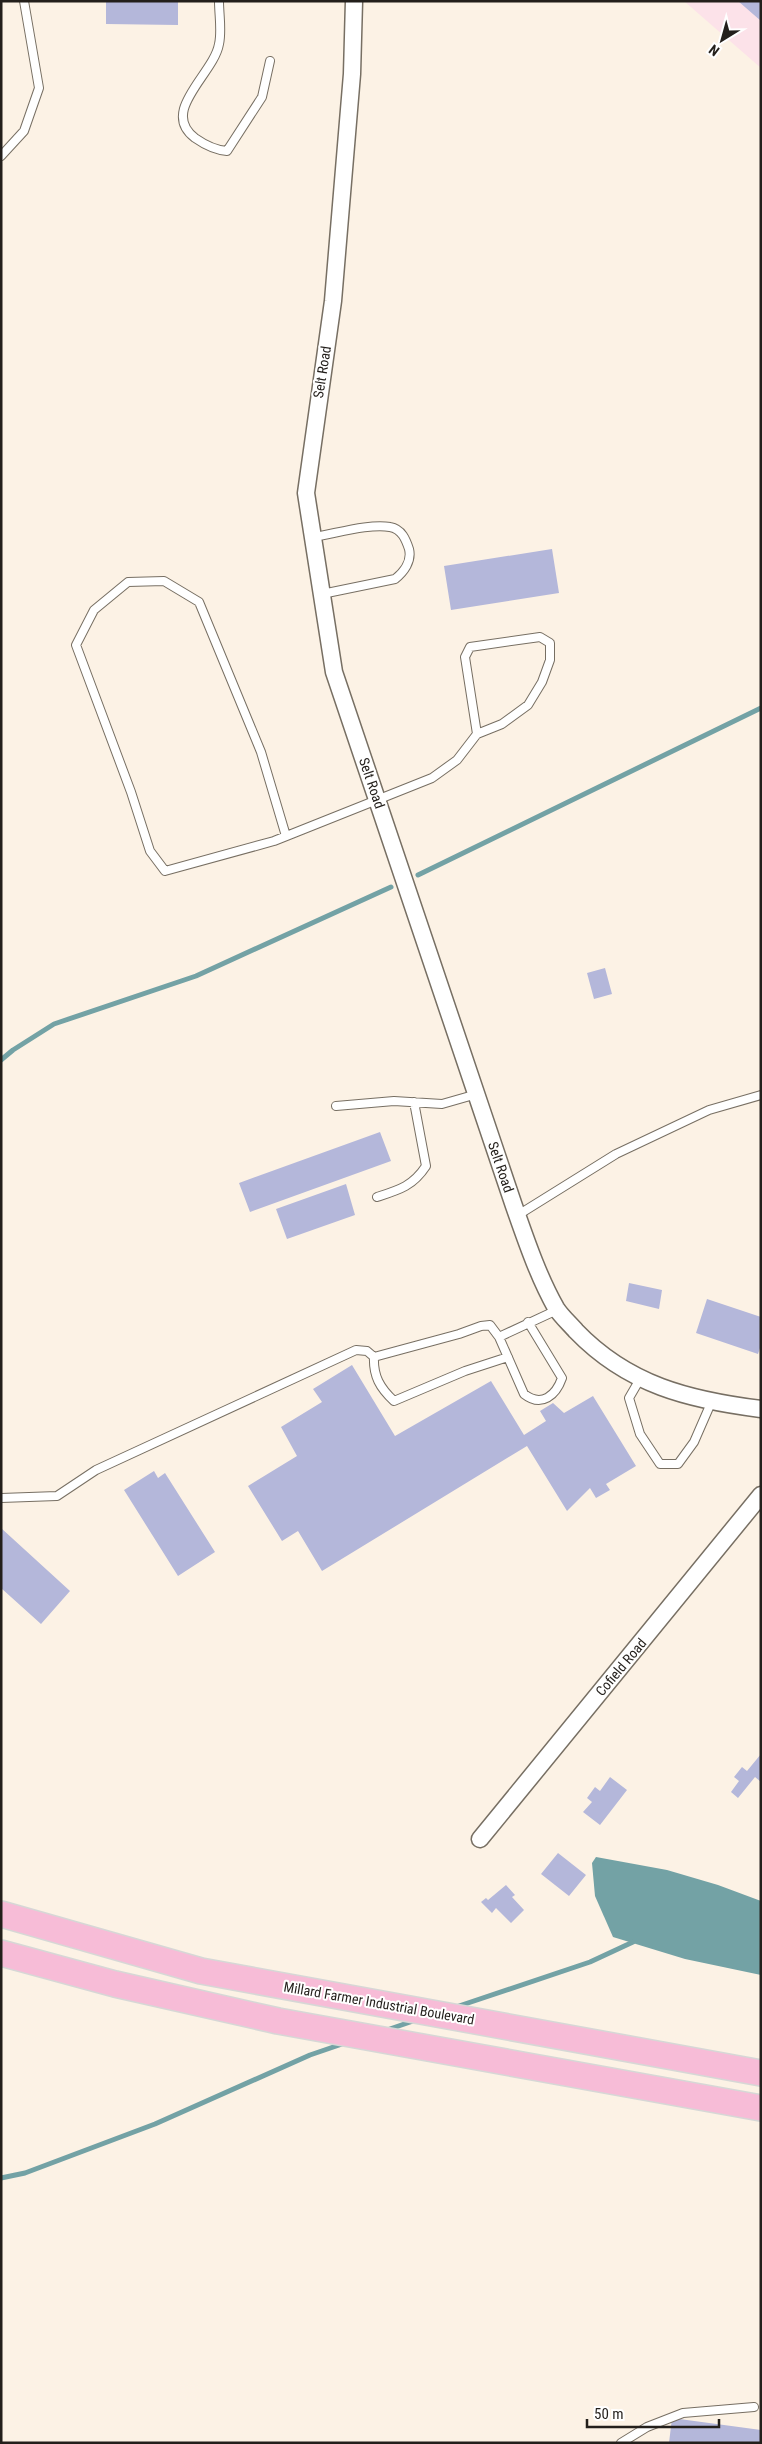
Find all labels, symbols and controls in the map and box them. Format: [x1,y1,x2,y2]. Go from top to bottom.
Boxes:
north arrow [697,15,747,65]
text: N [706,41,722,59]
street label: Selt Road [310,345,334,399]
street label: Selt Road [356,756,388,810]
street label: Selt Road [485,1140,517,1194]
street label: Cofield Road [592,1635,650,1699]
street label: Millard Farmer Industrial Boulevard [282,1978,476,2028]
scale bar [587,2396,720,2428]
text: 50 m [594,2405,624,2423]

